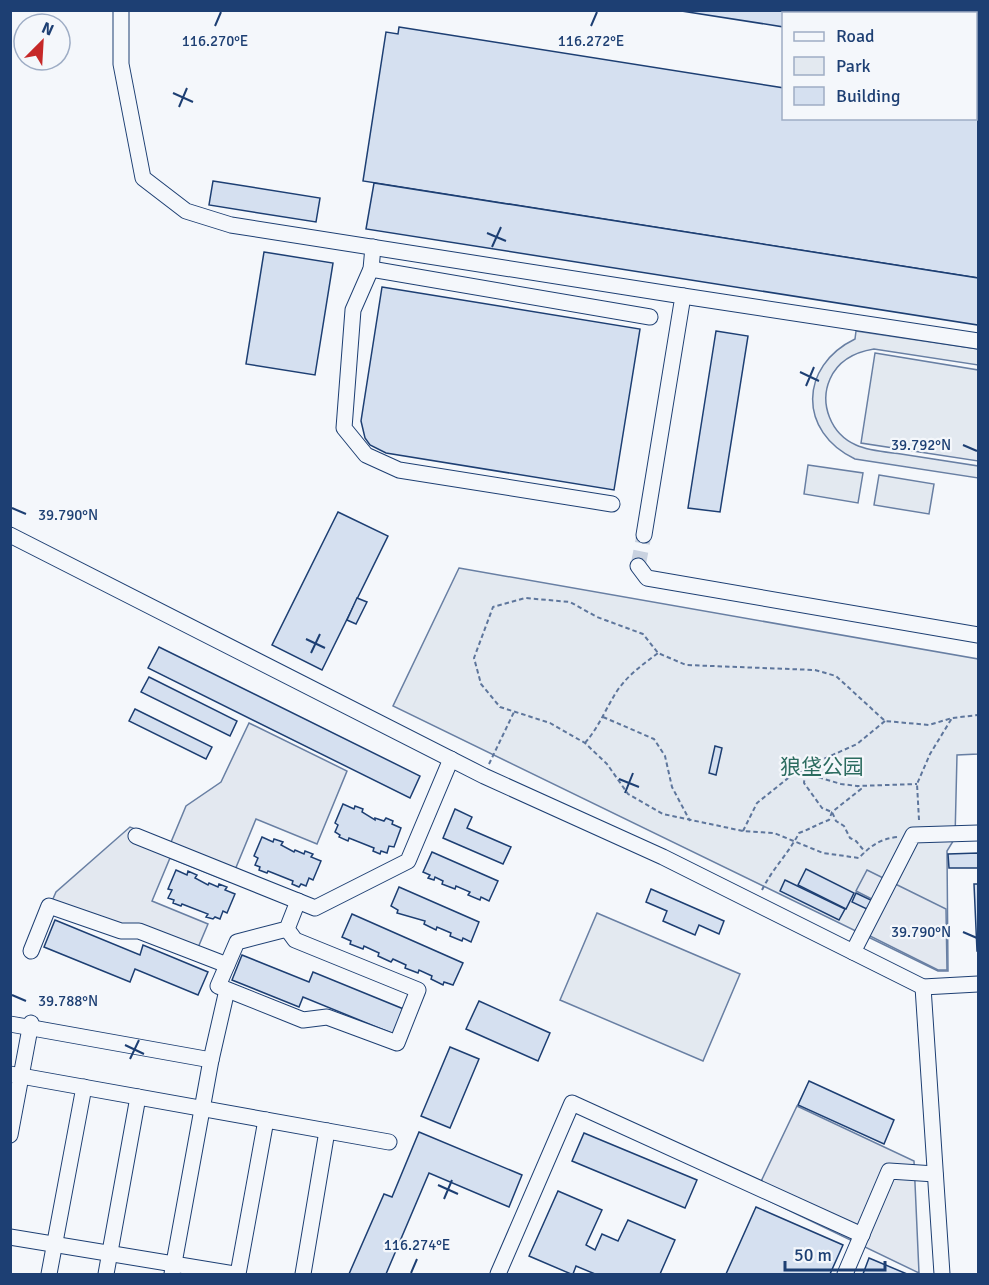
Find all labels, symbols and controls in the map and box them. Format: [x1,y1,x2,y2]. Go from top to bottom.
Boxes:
north arrow [12,12,72,72]
legend [782,12,977,120]
text: N [39,18,57,41]
text: Road [836,25,875,47]
text: 116.270°E [182,32,248,50]
text: 116.272°E [558,32,624,50]
text: Park [836,55,871,77]
text: Building [836,85,900,107]
text: 39.792°N [891,436,951,454]
text: 39.790°N [38,506,98,524]
park label: 狼垡公园 [780,754,864,780]
text: 39.790°N [891,923,951,941]
text: 39.788°N [38,992,98,1010]
scale bar [785,1234,886,1272]
text: 116.274°E [384,1236,450,1254]
text: 50 m [794,1244,832,1266]

